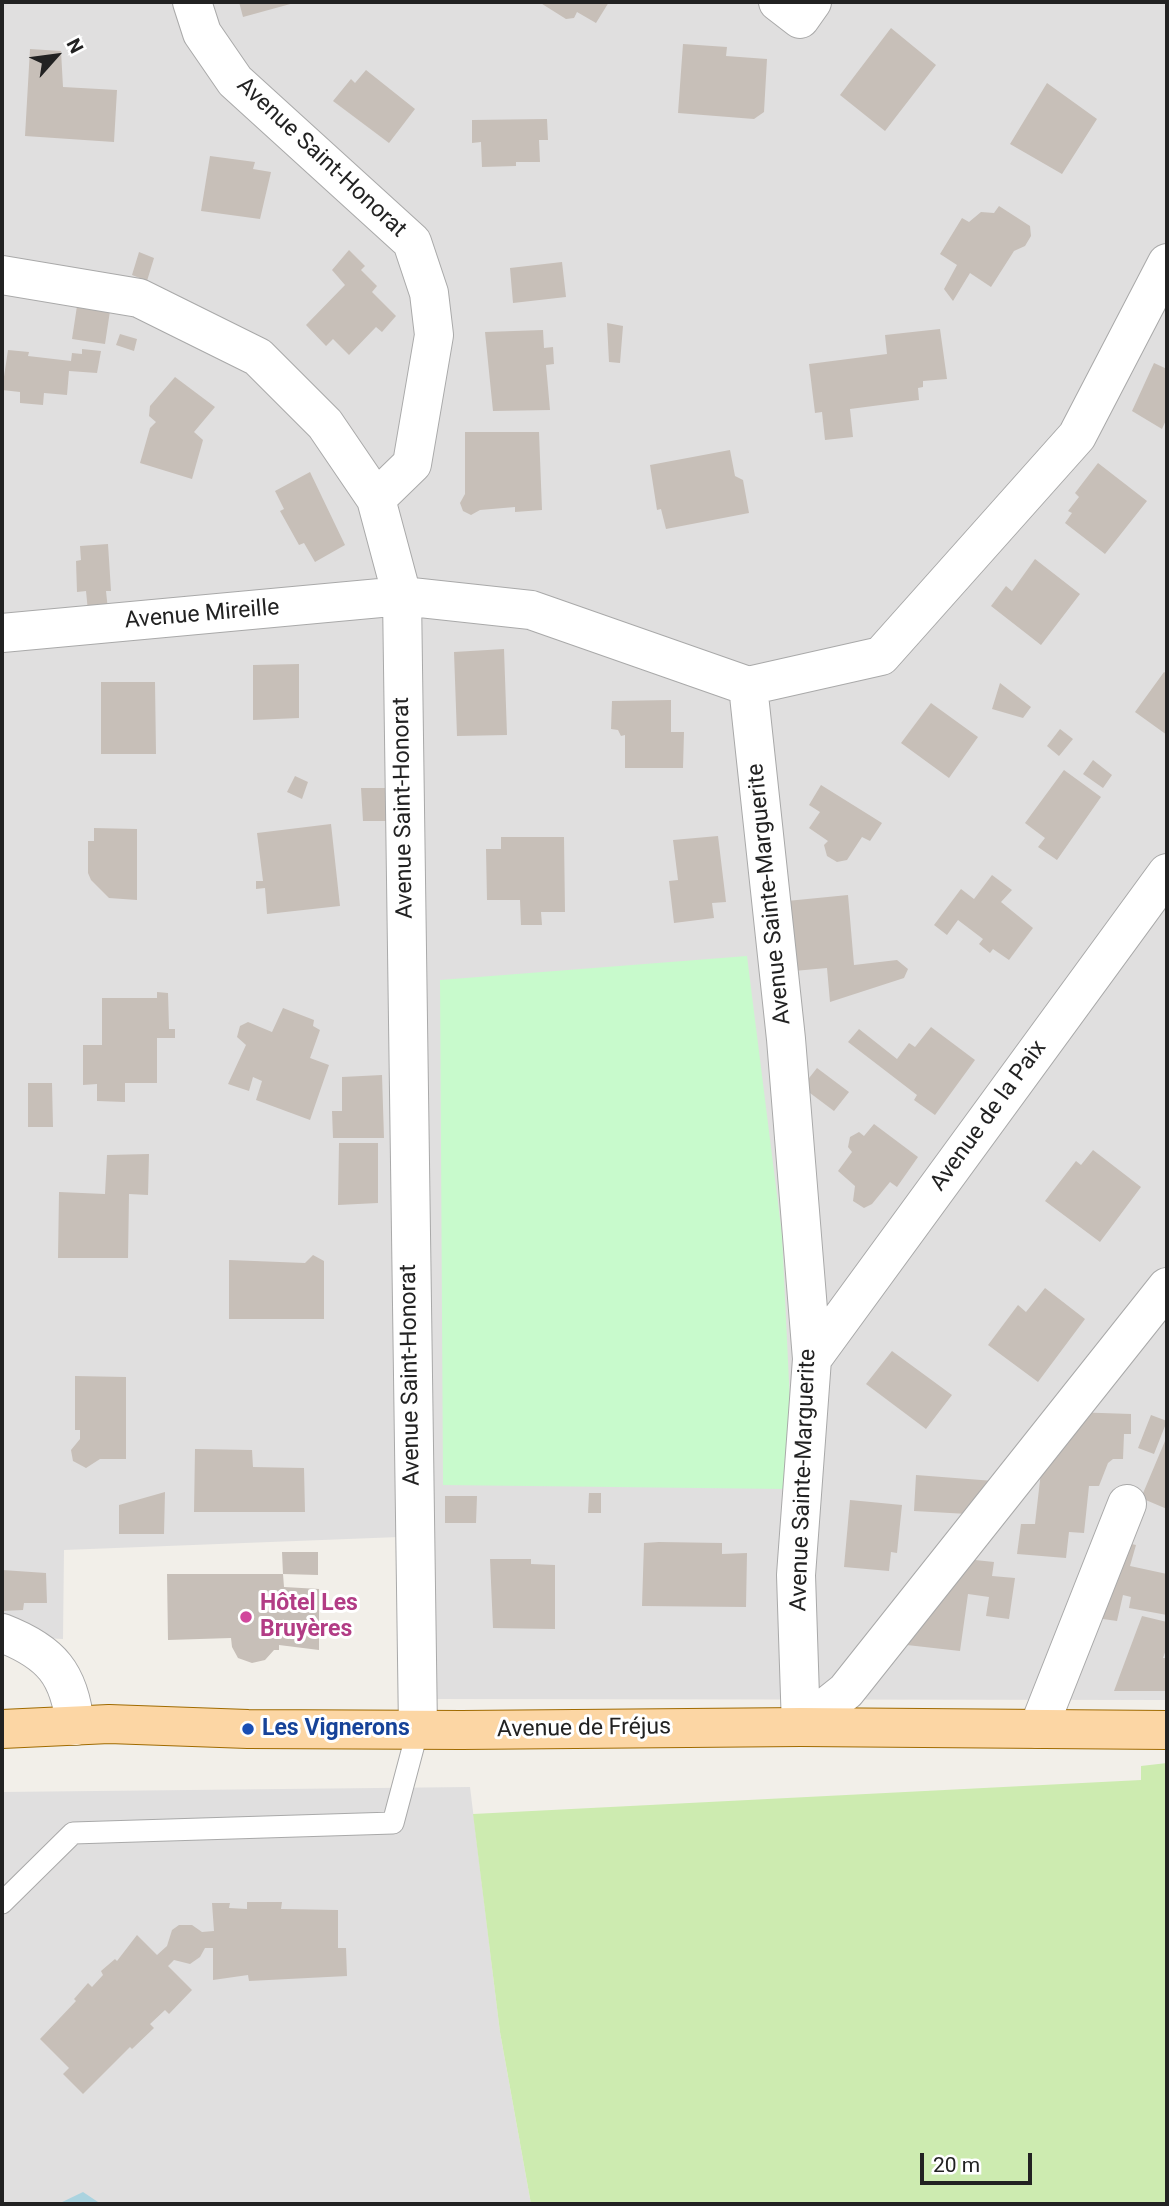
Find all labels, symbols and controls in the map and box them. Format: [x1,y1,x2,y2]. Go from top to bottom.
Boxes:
north arrow [21,21,91,91]
text: N [62,35,88,57]
street label: Avenue Saint-Honorat [230,72,412,244]
street label: Avenue Mireille [123,594,281,636]
street label: Avenue Saint-Honorat [388,697,420,919]
street label: Avenue Sainte-Marguerite [743,762,797,1026]
street label: Avenue de la Paix [925,1035,1053,1197]
street label: Avenue Saint-Honorat [395,1264,427,1486]
street label: Avenue Sainte-Marguerite [786,1348,822,1612]
place label: Hôtel Les Bruyères [260,1590,358,1644]
marker: Hôtel Les Bruyères [238,1609,254,1625]
street label: Avenue de Fréjus [497,1714,671,1744]
place label: Les Vignerons [262,1715,410,1743]
marker: Les Vignerons [240,1721,256,1737]
scale bar [924,2140,1036,2184]
text: 20 m [933,2153,980,2177]

